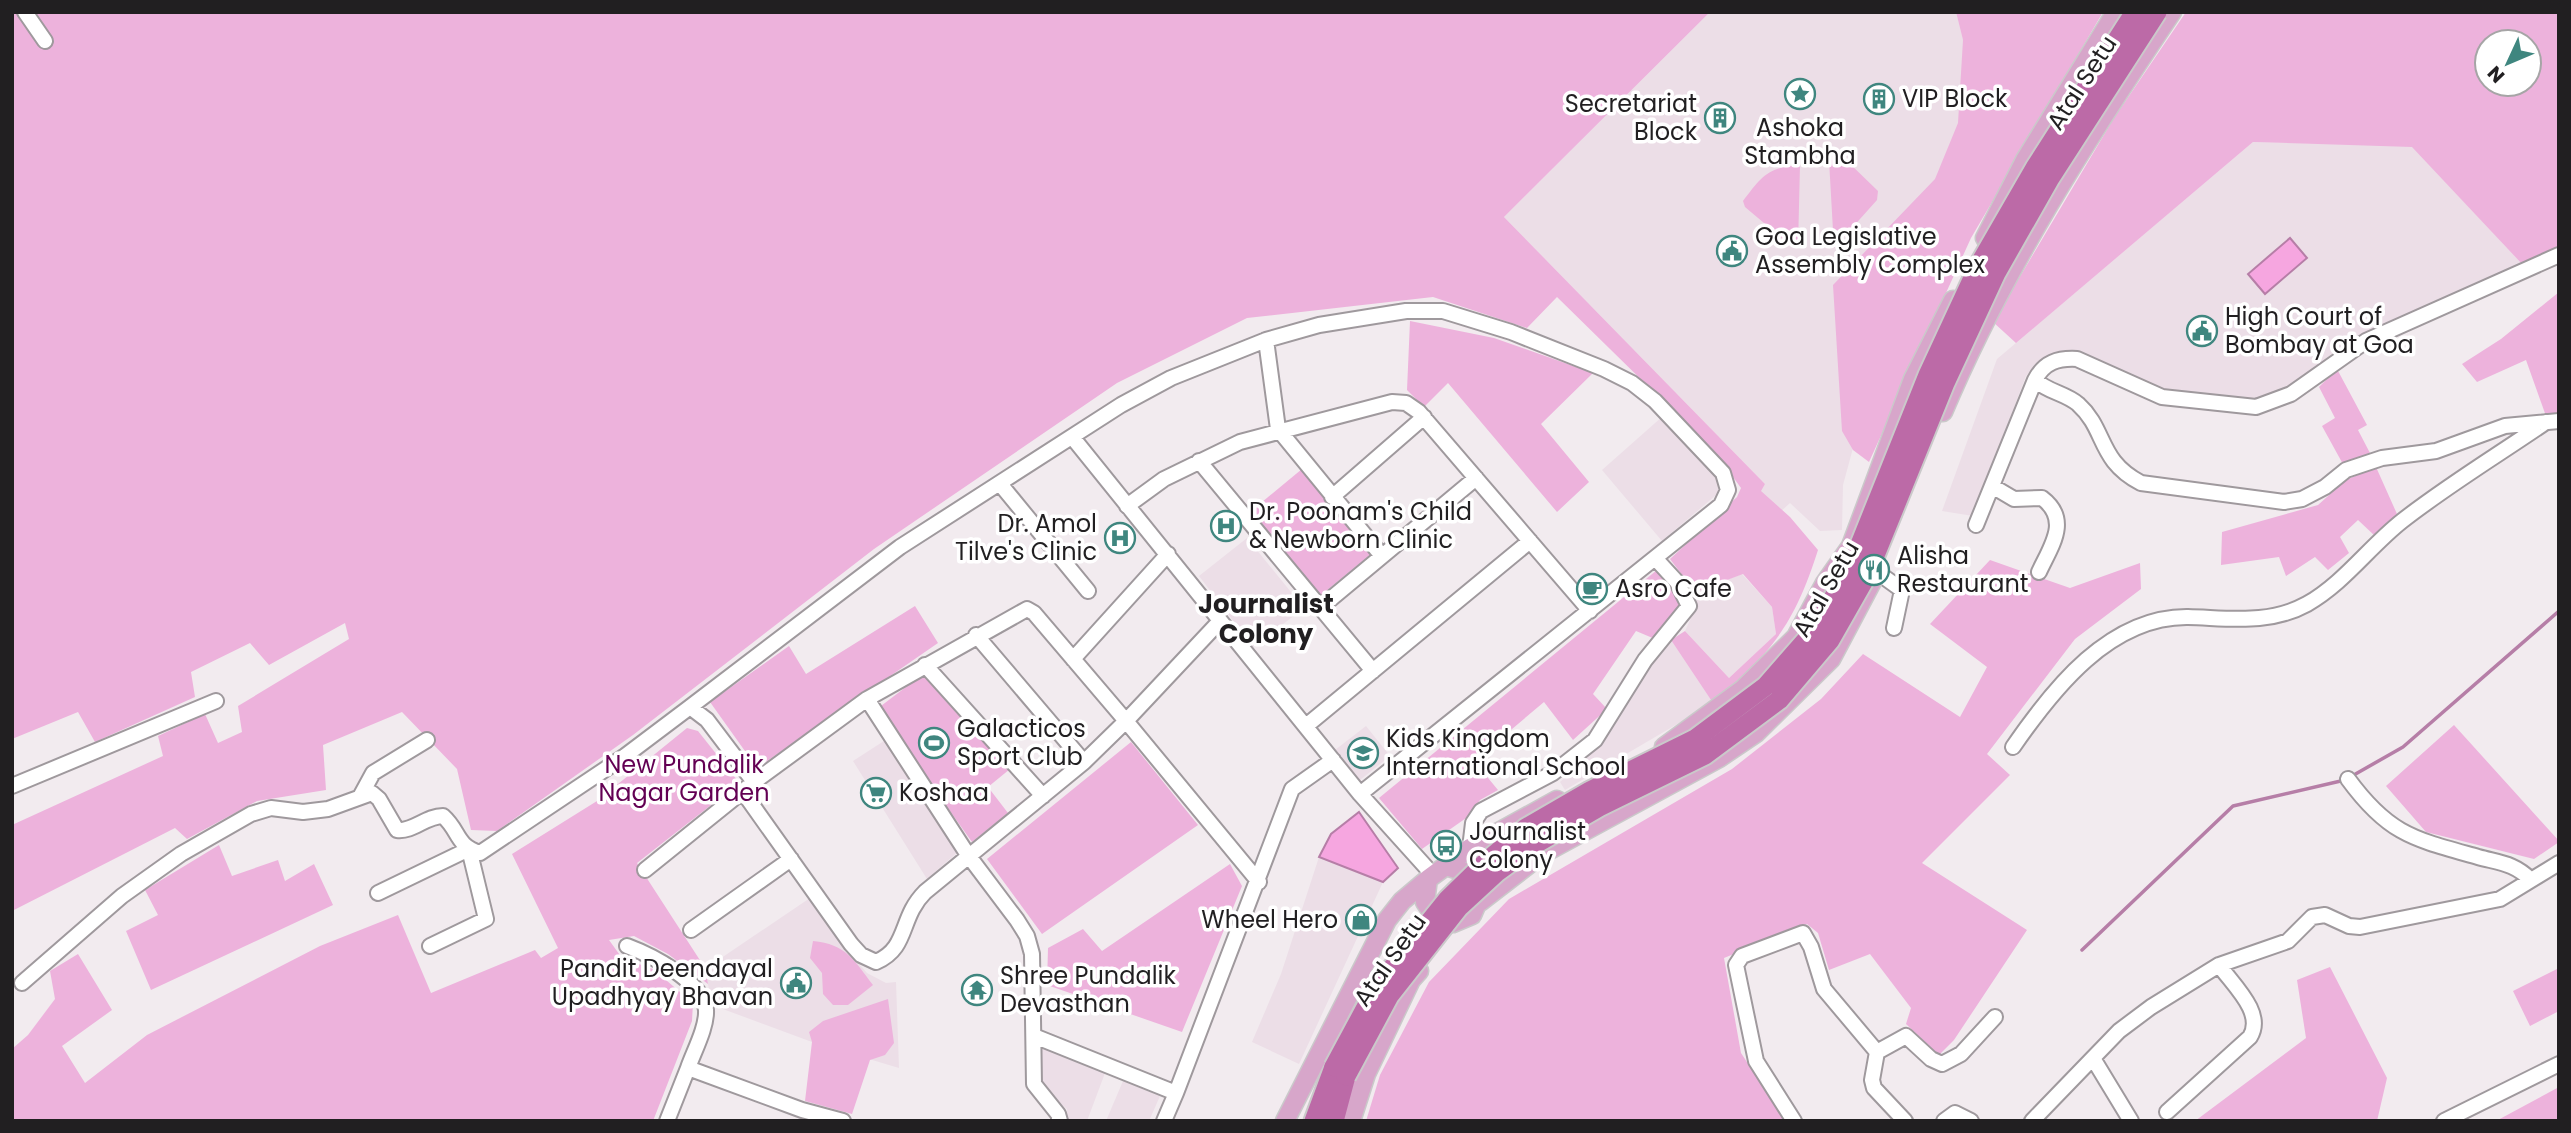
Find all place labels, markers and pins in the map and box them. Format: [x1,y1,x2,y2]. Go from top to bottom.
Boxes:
place icon: Ashoka Stambha [1783,77,1817,111]
building icon: VIP Block [1862,82,1896,116]
place label: VIP Block [1902,82,2008,115]
place label: Secretariat Block [1565,87,1698,148]
building icon: Secretariat Block [1703,101,1737,135]
place label: Ashoka Stambha [1744,111,1856,172]
place label: Goa Legislative Assembly Complex [1755,220,1985,281]
public building icon: Goa Legislative Assembly Complex [1715,234,1749,268]
place label: High Court of Bombay at Goa [2225,300,2414,361]
public building icon: High Court of Bombay at Goa [2185,314,2219,348]
place label: Dr. Poonam's Child & Newborn Clinic [1249,495,1472,556]
place label: Dr. Amol Tilve's Clinic [955,507,1097,568]
hospital icon: Dr. Poonam's Child & Newborn Clinic [1209,509,1243,543]
hospital icon: Dr. Amol Tilve's Clinic [1103,521,1137,555]
place label: Alisha Restaurant [1897,539,2029,600]
restaurant icon: Alisha Restaurant [1857,553,1891,587]
cafe icon: Asro Cafe [1575,572,1609,606]
place label: Asro Cafe [1615,572,1732,605]
place label: Galacticos Sport Club [957,712,1086,773]
place label: Kids Kingdom International School [1386,722,1626,783]
sports icon: Galacticos Sport Club [917,726,951,760]
school or university icon: Kids Kingdom International School [1346,736,1380,770]
supermarket icon: Koshaa [859,776,893,810]
place label: Koshaa [899,776,989,809]
place label: Journalist Colony [1469,815,1586,876]
bus stop icon: Journalist Colony [1429,829,1463,863]
place label: Wheel Hero [1201,903,1338,936]
shop icon: Wheel Hero [1344,903,1378,937]
place label: Pandit Deendayal Upadhyay Bhavan [552,952,773,1013]
place label: Shree Pundalik Devasthan [1000,959,1176,1020]
public building icon: Pandit Deendayal Upadhyay Bhavan [779,966,813,1000]
temple icon: Shree Pundalik Devasthan [960,973,994,1007]

